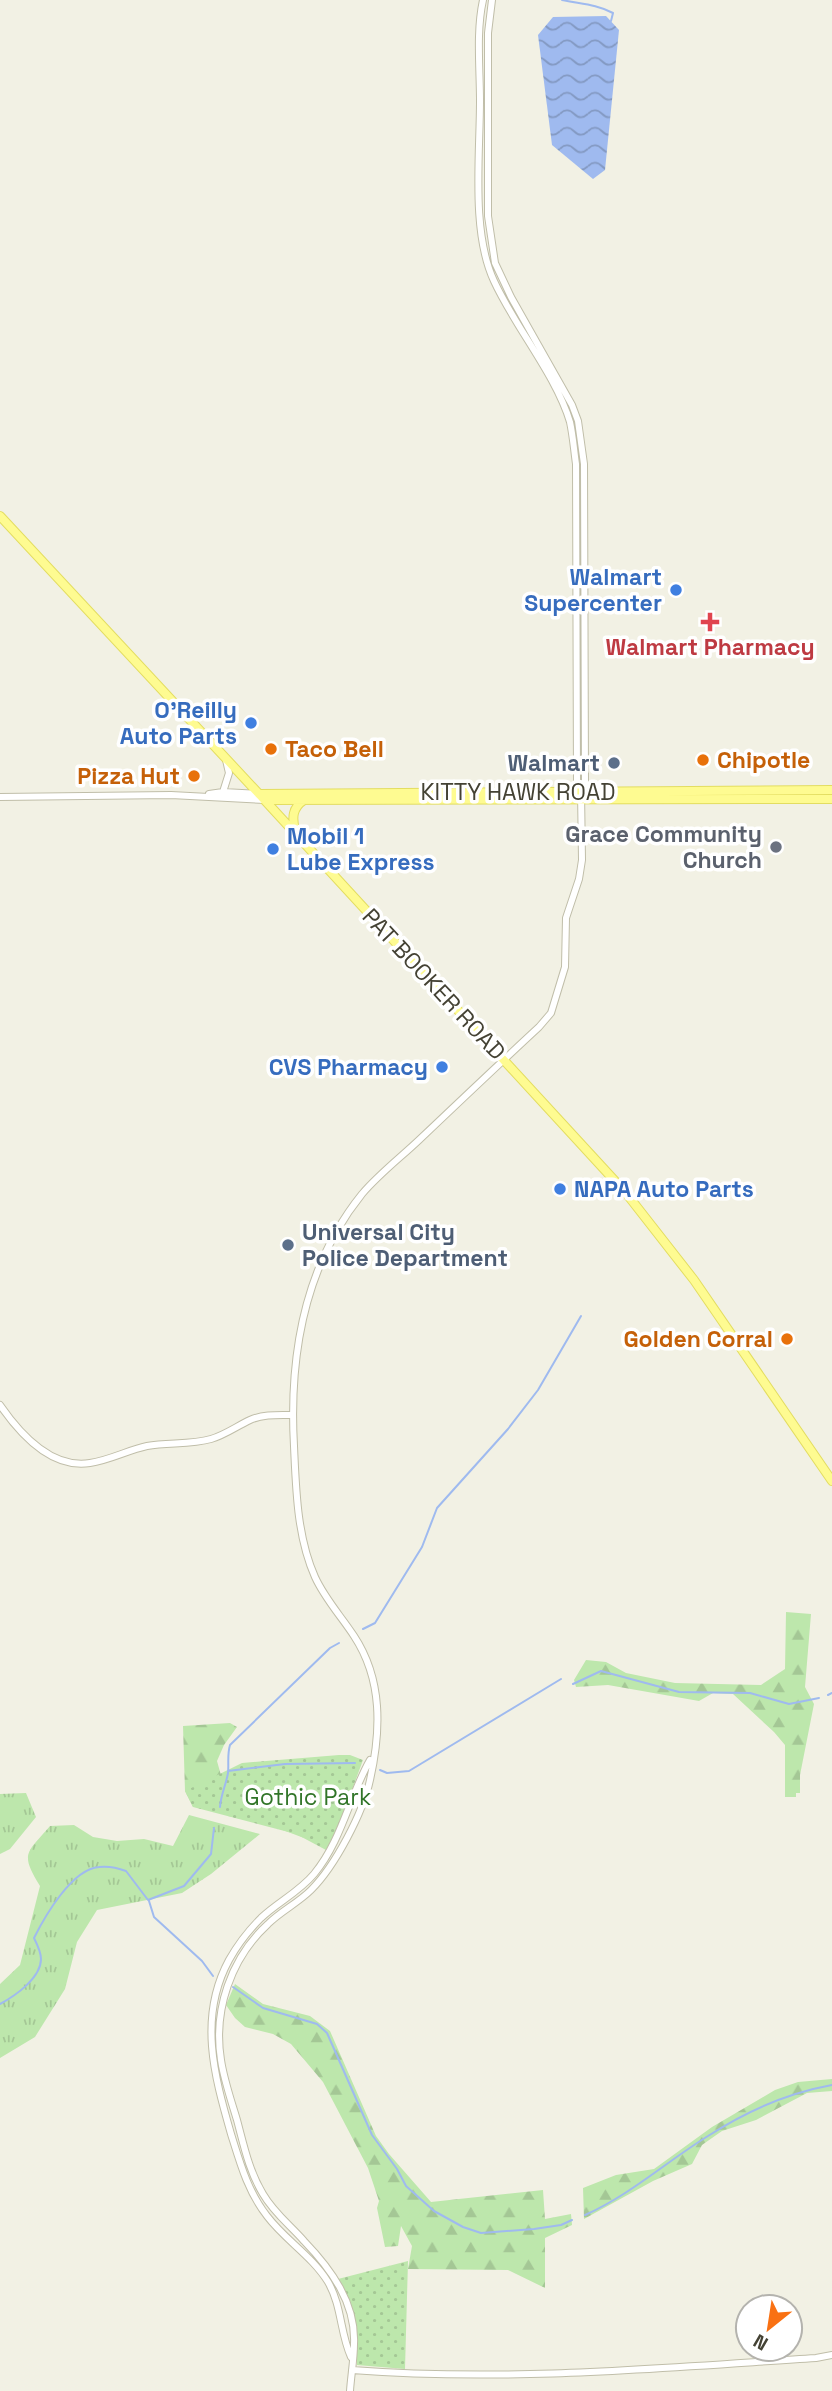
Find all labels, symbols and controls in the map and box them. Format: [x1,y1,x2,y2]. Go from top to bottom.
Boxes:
place label: Walmart Supercenter [524,562,662,618]
marker: Walmart Supercenter [668,582,684,598]
marker: Walmart Pharmacy [702,614,718,630]
place label: Walmart Pharmacy [605,632,815,662]
place label: O'Reilly Auto Parts [120,695,237,751]
marker: O'Reilly Auto Parts [243,715,259,731]
place label: Taco Bell [285,734,384,764]
marker: Taco Bell [263,741,279,757]
place label: Chipotle [717,745,810,775]
place label: Walmart [508,748,600,778]
marker: Chipotle [695,752,711,768]
marker: Walmart [606,755,622,771]
place label: Pizza Hut [77,761,180,791]
marker: Pizza Hut [186,768,202,784]
street label: KITTY HAWK ROAD [421,777,615,807]
place label: Grace Community Church [565,819,762,875]
place label: Mobil 1 Lube Express [287,821,435,877]
marker: Grace Community Church [768,839,784,855]
marker: Mobil 1 Lube Express [265,841,281,857]
street label: PAT BOOKER ROAD [356,902,512,1066]
place label: CVS Pharmacy [269,1052,428,1082]
marker: CVS Pharmacy [434,1059,450,1075]
place label: NAPA Auto Parts [574,1174,754,1204]
marker: NAPA Auto Parts [552,1181,568,1197]
place label: Universal City Police Department [302,1217,508,1273]
marker: Universal City Police Department [280,1237,296,1253]
place label: Golden Corral [623,1324,773,1354]
marker: Golden Corral [779,1331,795,1347]
park label: Gothic Park [245,1782,371,1812]
north arrow [734,2293,804,2363]
text: N [749,2328,773,2356]

